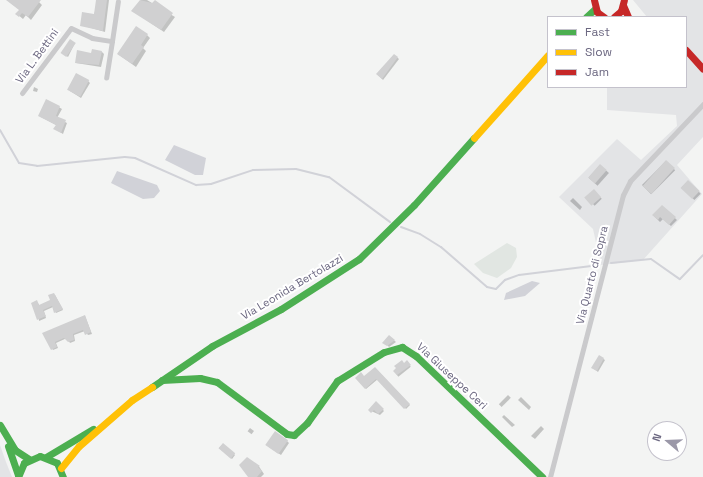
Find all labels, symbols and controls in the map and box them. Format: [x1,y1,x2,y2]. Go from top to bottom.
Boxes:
legend [547,16,687,88]
text: Fast [585,24,610,40]
street label: Via L. Bettini [13,26,61,86]
text: Slow [585,44,612,60]
text: Jam [585,64,609,80]
street label: Via Quarto di Sopra [573,224,611,326]
street label: Via Leonida Bertolazzi [239,251,345,323]
street label: Via Giuseppe Ceri [414,340,490,412]
north arrow [647,421,687,461]
text: N [649,432,664,443]

